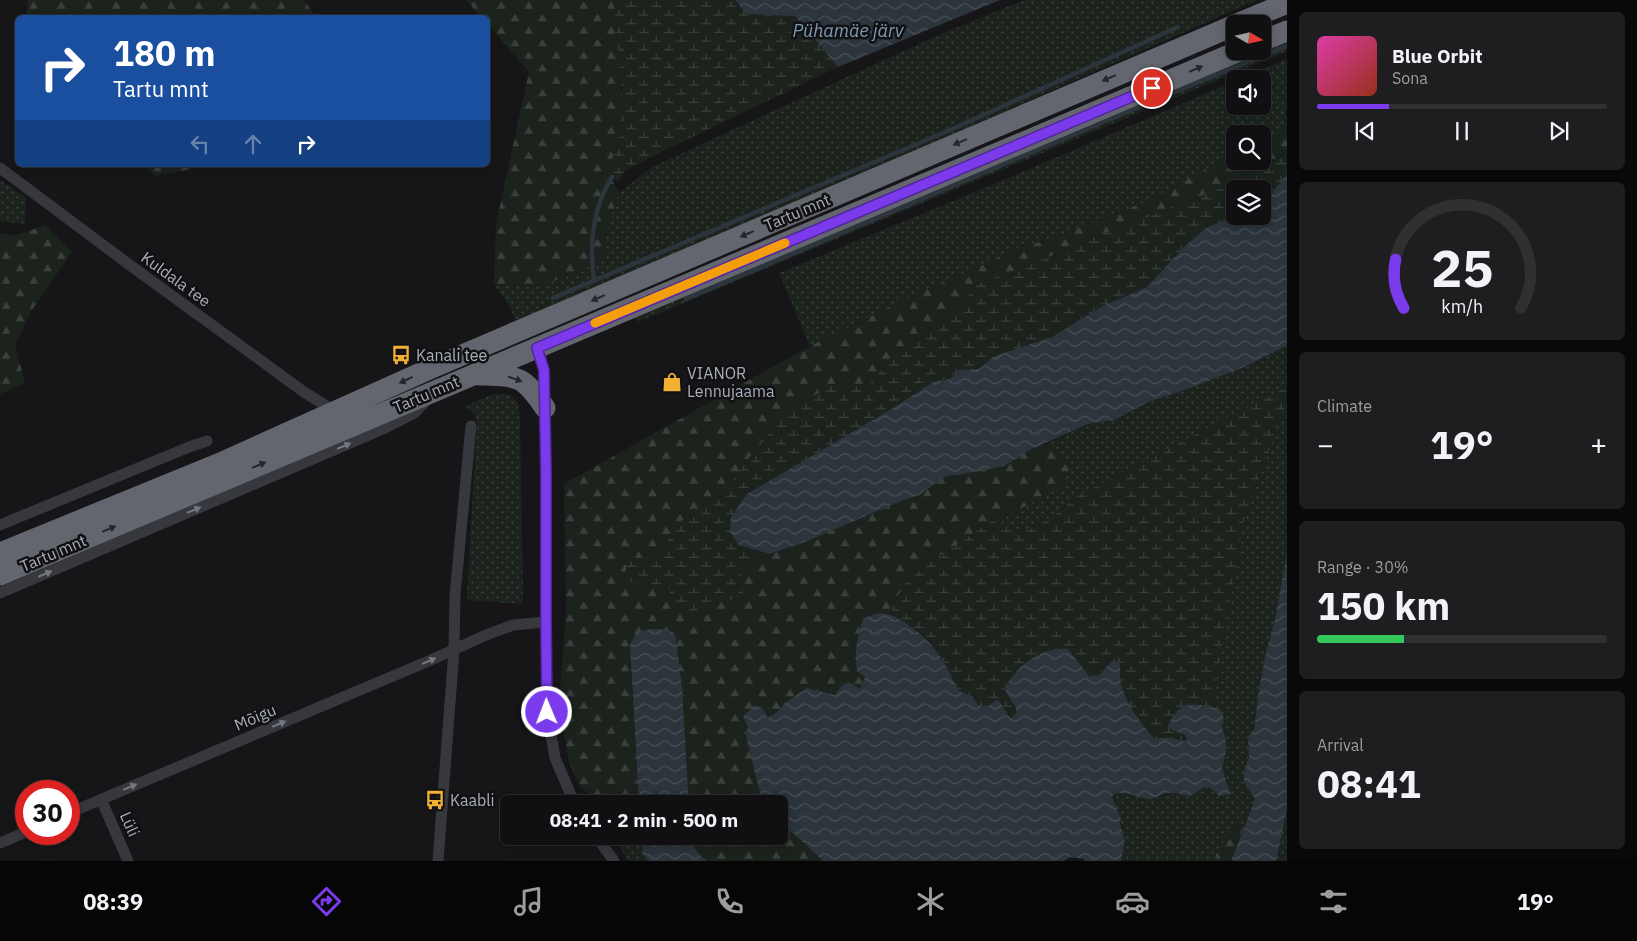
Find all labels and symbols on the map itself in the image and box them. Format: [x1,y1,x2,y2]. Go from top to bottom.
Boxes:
north arrow [1226,15,1271,60]
water label: Pühamäe järv [792,19,905,42]
one-way arrow [1189,65,1203,73]
pin [1131,67,1173,109]
one-way arrow [1102,74,1116,82]
one-way arrow [953,139,967,147]
street label: Tartu mnt [761,189,833,235]
one-way arrow [740,230,755,238]
street label: Kuldala tee [137,247,215,311]
one-way arrow [591,294,605,302]
bus stop icon: Kanali tee [390,344,412,366]
place label: Kanali tee [416,345,488,365]
place label: VIANOR Lennujaama [687,363,775,401]
street label: Tartu mnt [390,371,462,417]
shop icon: VIANOR Lennujaama [661,371,683,393]
one-way arrow [508,375,523,383]
one-way arrow [399,376,413,384]
one-way arrow [336,441,351,449]
one-way arrow [252,461,266,469]
one-way arrow [187,506,201,514]
one-way arrow [102,524,116,532]
street label: Tartu mnt [17,530,89,576]
one-way arrow [38,570,52,578]
one-way arrow [422,656,436,664]
position arrow [520,685,572,737]
street label: Mõigu [231,699,279,735]
one-way arrow [272,720,287,728]
speed limit sign: 30 [15,780,80,845]
one-way arrow [123,783,138,791]
bus stop icon: Kaabli [424,789,446,811]
place label: Kaabli [450,790,495,810]
street label: Lüli [116,808,144,840]

